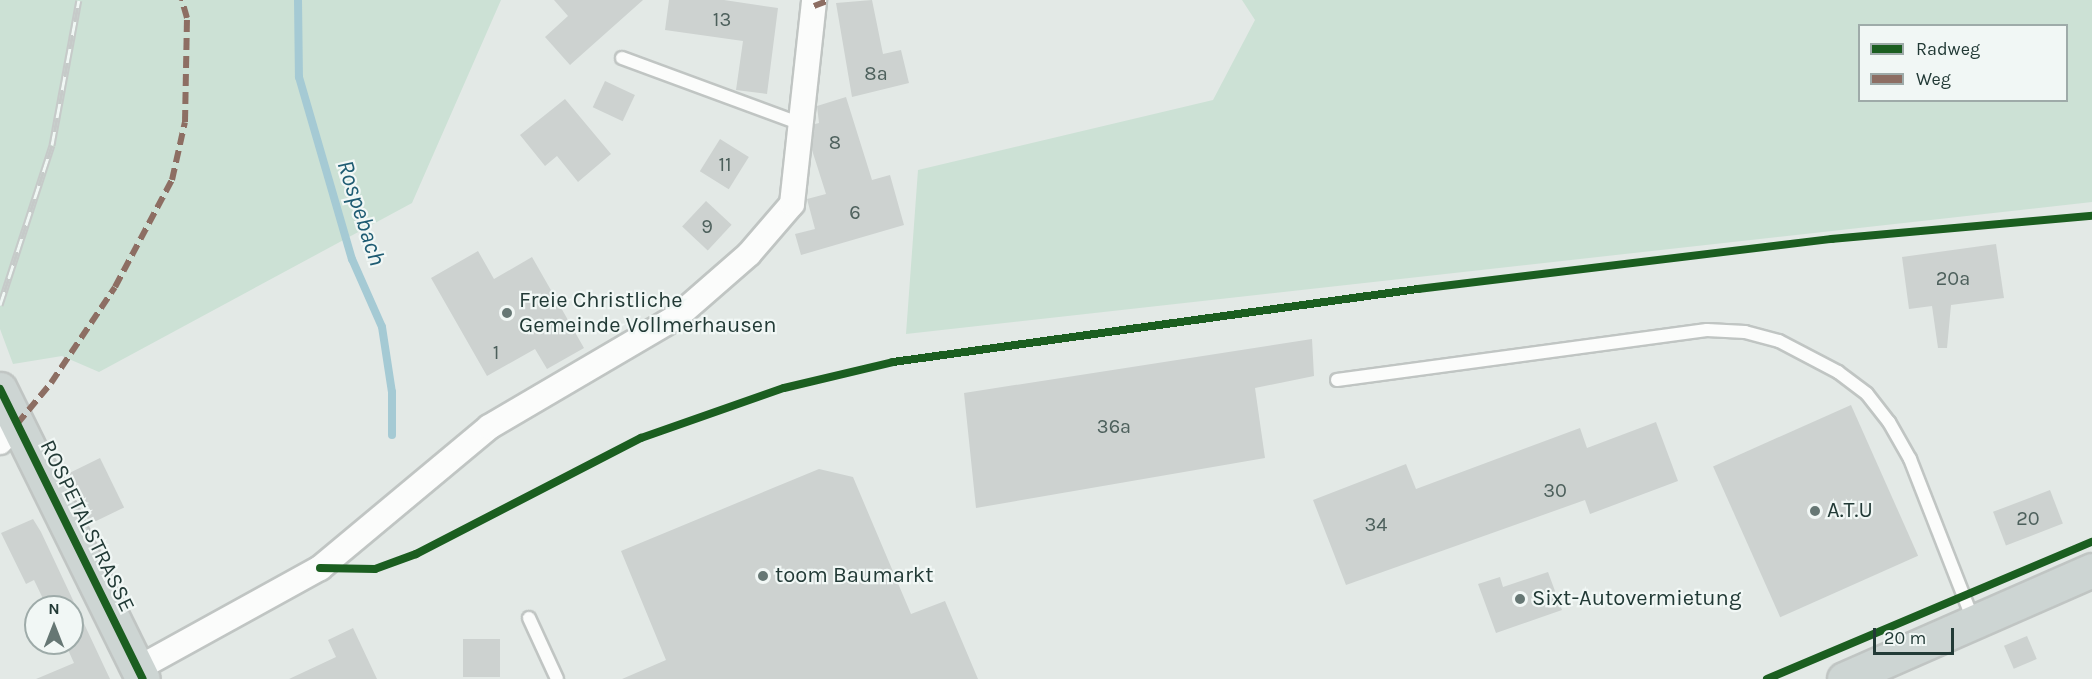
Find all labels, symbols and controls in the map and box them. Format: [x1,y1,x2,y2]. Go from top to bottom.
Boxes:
house number: 13 [713,7,731,31]
legend [1858,24,2068,102]
text: Radweg [1916,38,1980,60]
house number: 8a [864,61,888,85]
text: Weg [1916,68,1951,90]
house number: 8 [829,130,841,154]
house number: 11 [718,152,732,176]
water label: Rospebach [330,157,392,269]
house number: 6 [849,200,861,224]
house number: 9 [701,214,713,238]
house number: 20a [1936,266,1970,290]
place label: Freie Christliche Gemeinde Vollmerhausen [519,287,776,338]
marker: Freie Christliche Gemeinde Vollmerhausen [500,306,514,320]
house number: 1 [493,340,499,364]
house number: 36a [1097,414,1131,438]
street label: ROSPETALSTRASSE [34,436,140,616]
house number: 30 [1543,478,1567,502]
place label: A.T.U [1827,498,1873,524]
marker: A.T.U [1808,504,1822,518]
house number: 20 [2016,506,2040,530]
house number: 34 [1365,512,1387,536]
place label: toom Baumarkt [775,563,934,589]
marker: toom Baumarkt [756,569,770,583]
place label: Sixt-Autovermietung [1532,586,1741,612]
marker: Sixt-Autovermietung [1513,592,1527,606]
north arrow [24,595,84,655]
text: N [48,599,60,618]
scale bar [1876,616,1957,654]
text: 20 m [1884,627,1926,649]

